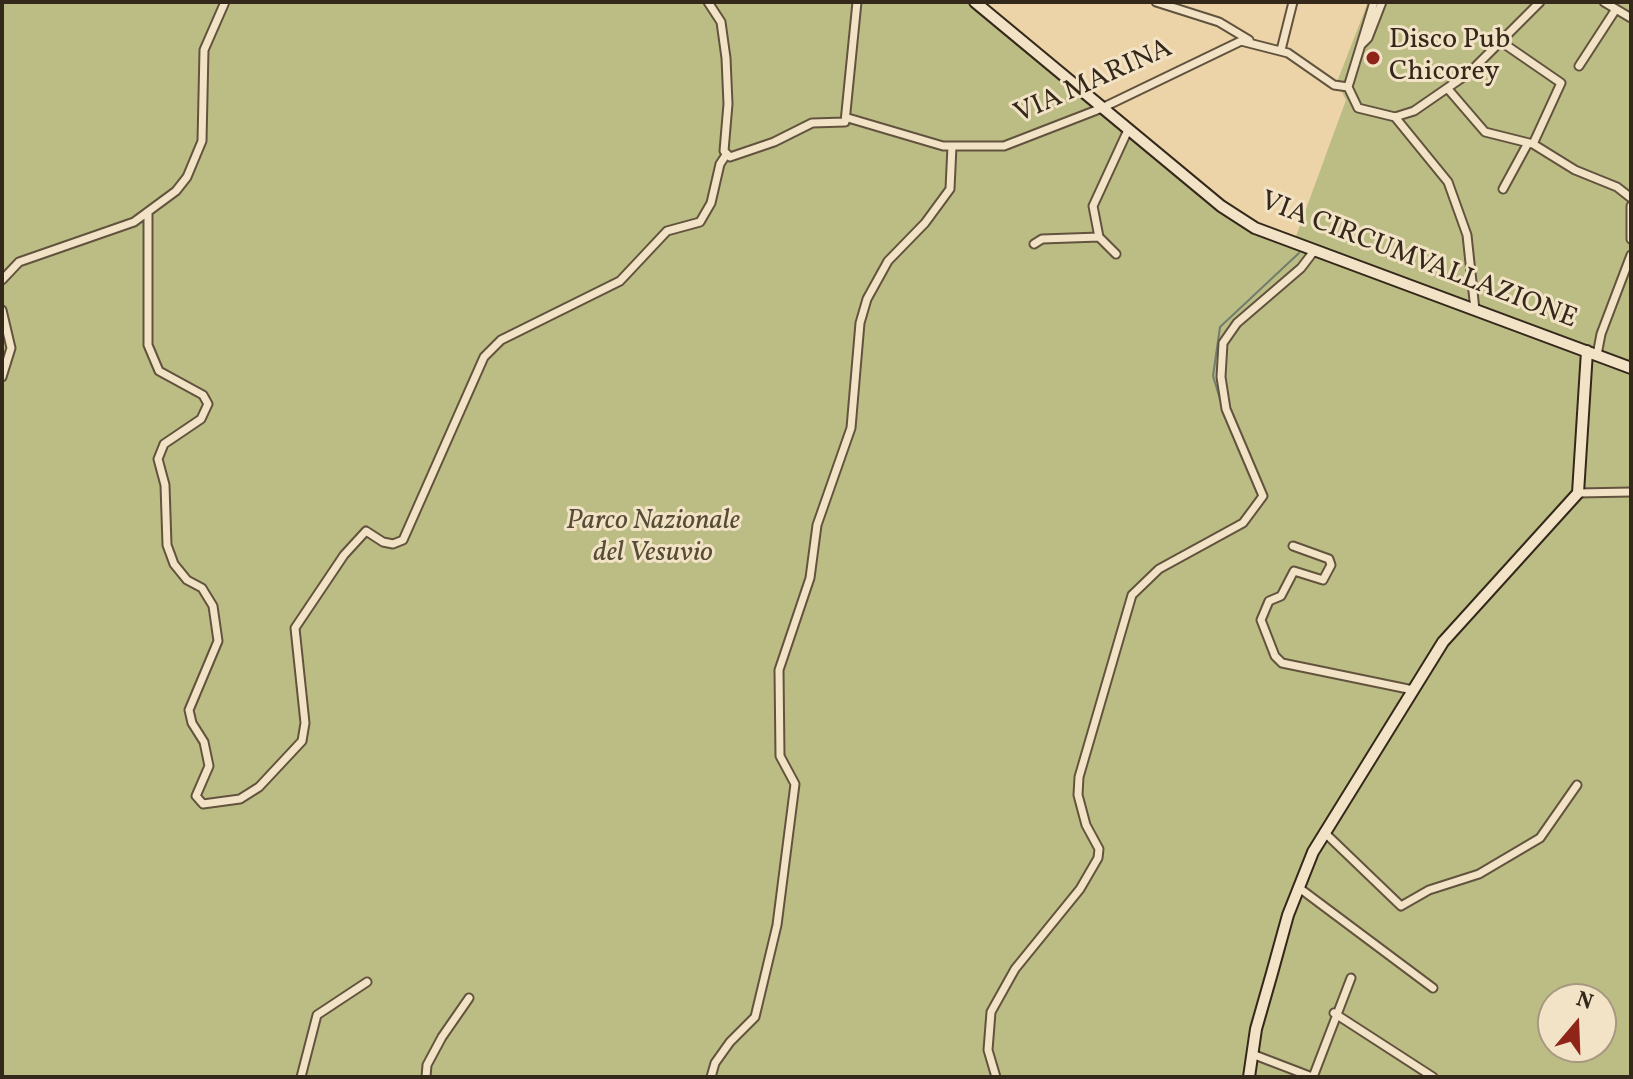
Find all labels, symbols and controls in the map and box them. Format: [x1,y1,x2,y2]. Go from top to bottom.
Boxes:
place label: Disco Pub Chicorey [1389,25,1510,91]
street label: VIA MARINA [1010,33,1178,133]
marker: Disco Pub Chicorey [1364,49,1382,67]
street label: VIA CIRCUMVALLAZIONE [1255,186,1581,338]
park label: Parco Nazionale del Vesuvio [566,506,740,572]
north arrow [1537,983,1617,1063]
text: N [1572,984,1597,1019]

